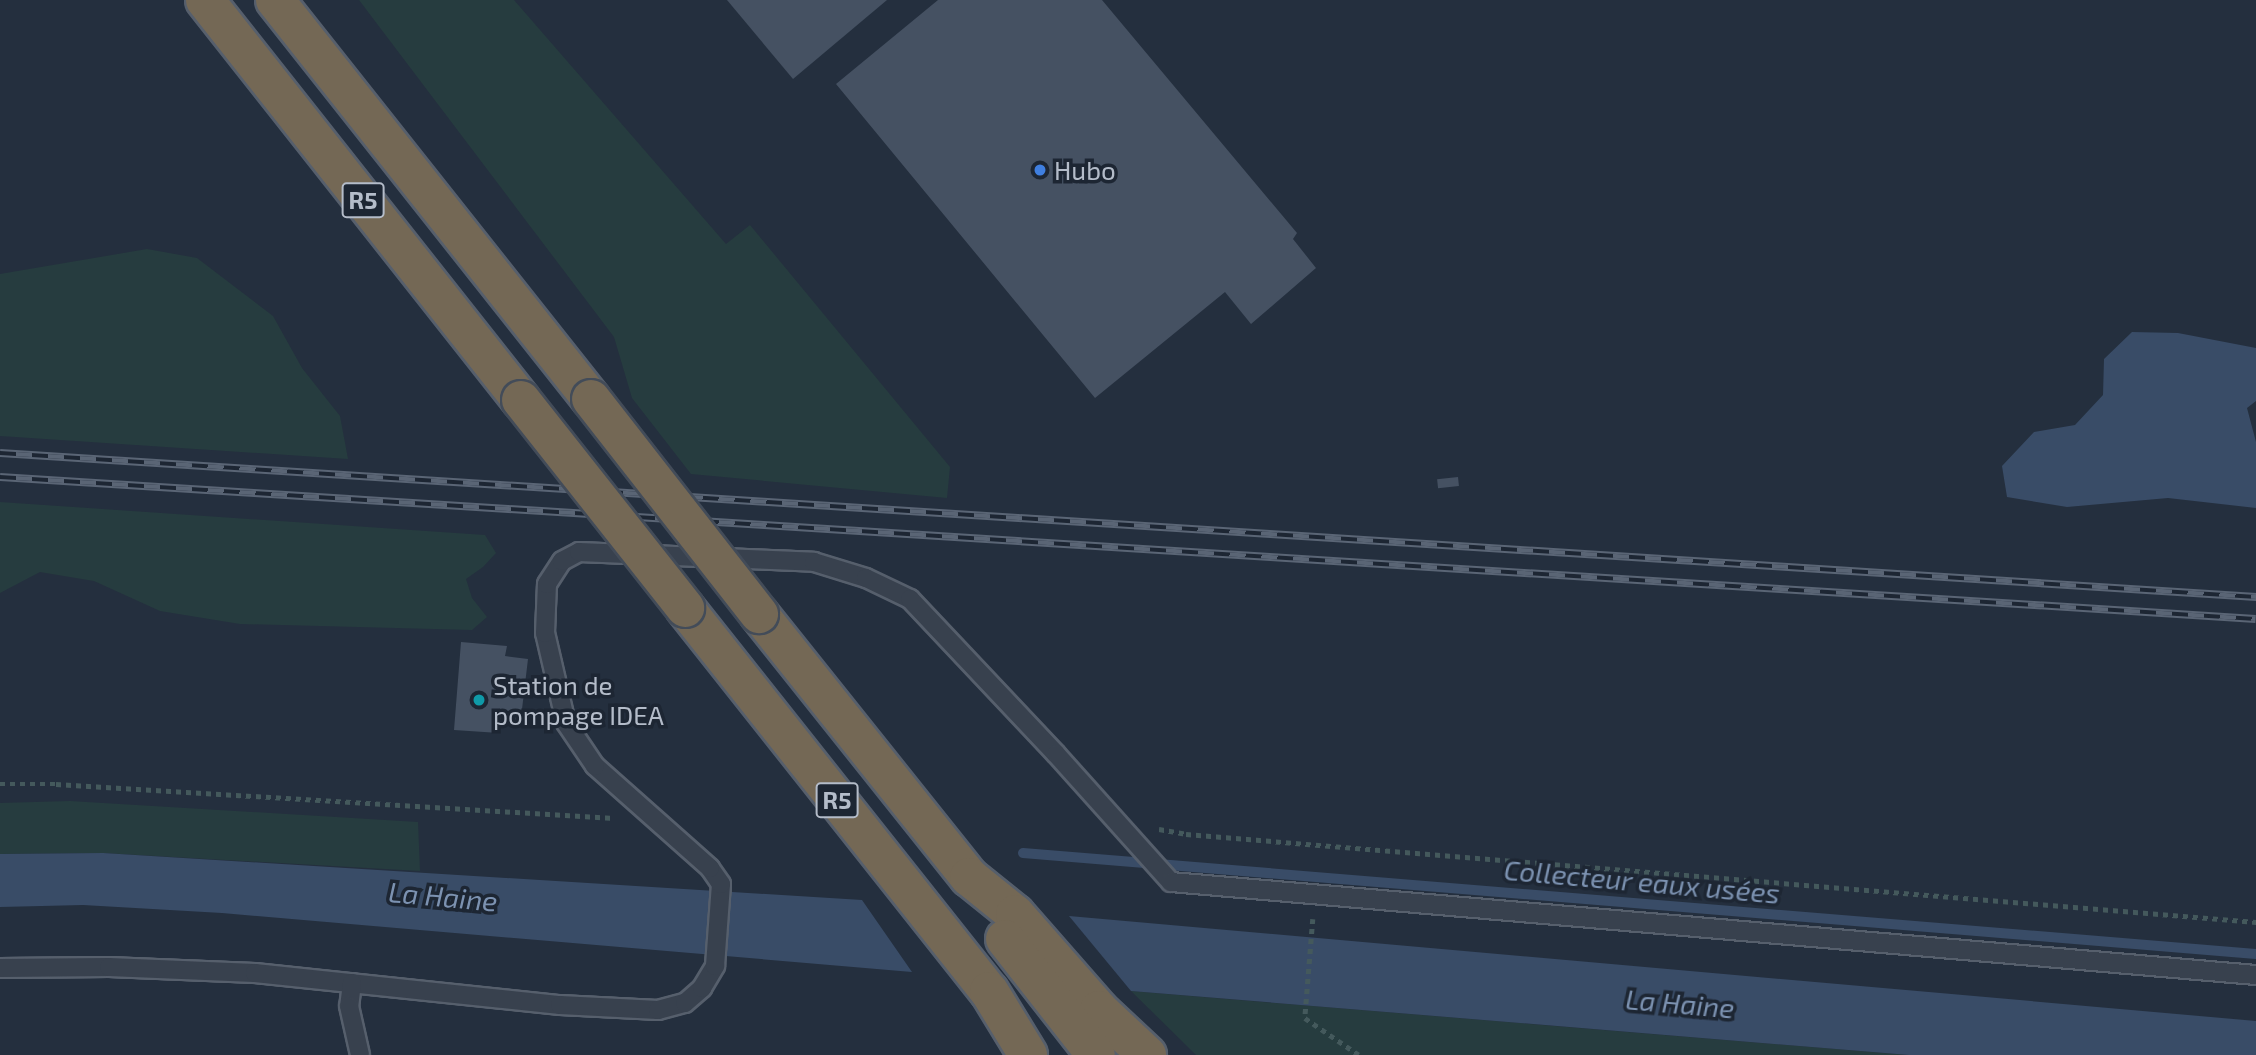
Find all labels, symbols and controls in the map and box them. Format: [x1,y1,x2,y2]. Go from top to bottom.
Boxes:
place label: Hubo [1054,154,1116,186]
marker: Hubo [1032,162,1048,178]
road number: R5 [340,180,386,220]
place label: Station de pompage IDEA [493,669,664,730]
marker: Station de pompage IDEA [471,692,487,708]
road number: R5 [814,780,860,820]
water label: Collecteur eaux usées [1502,852,1782,910]
water label: La Haine [387,875,499,917]
water label: La Haine [1624,982,1736,1024]

